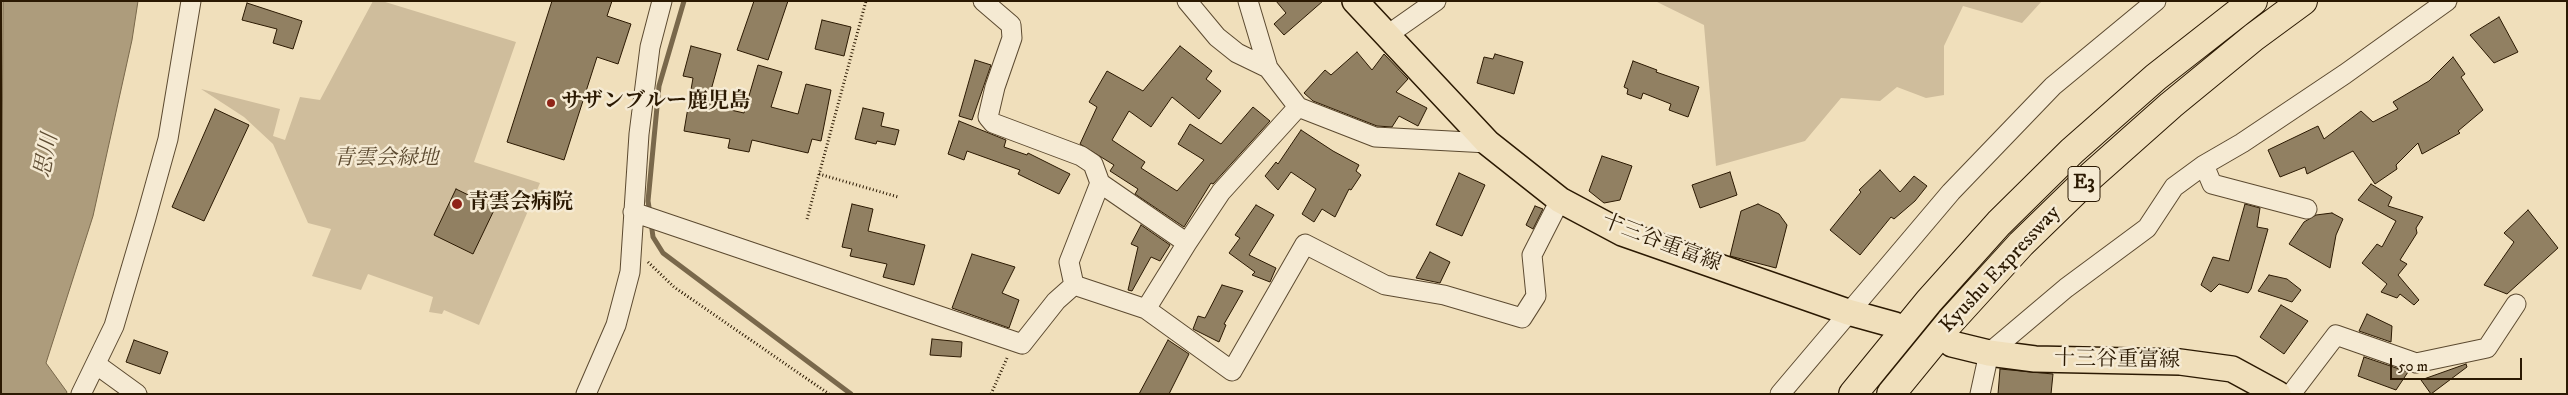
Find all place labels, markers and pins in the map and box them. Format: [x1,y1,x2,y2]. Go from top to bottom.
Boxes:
place label: サザンブルー鹿児島 [561,90,750,116]
marker: サザンブルー鹿児島 [545,97,557,109]
place label: 青雲会病院 [468,191,573,217]
marker: 青雲会病院 [450,197,464,211]

